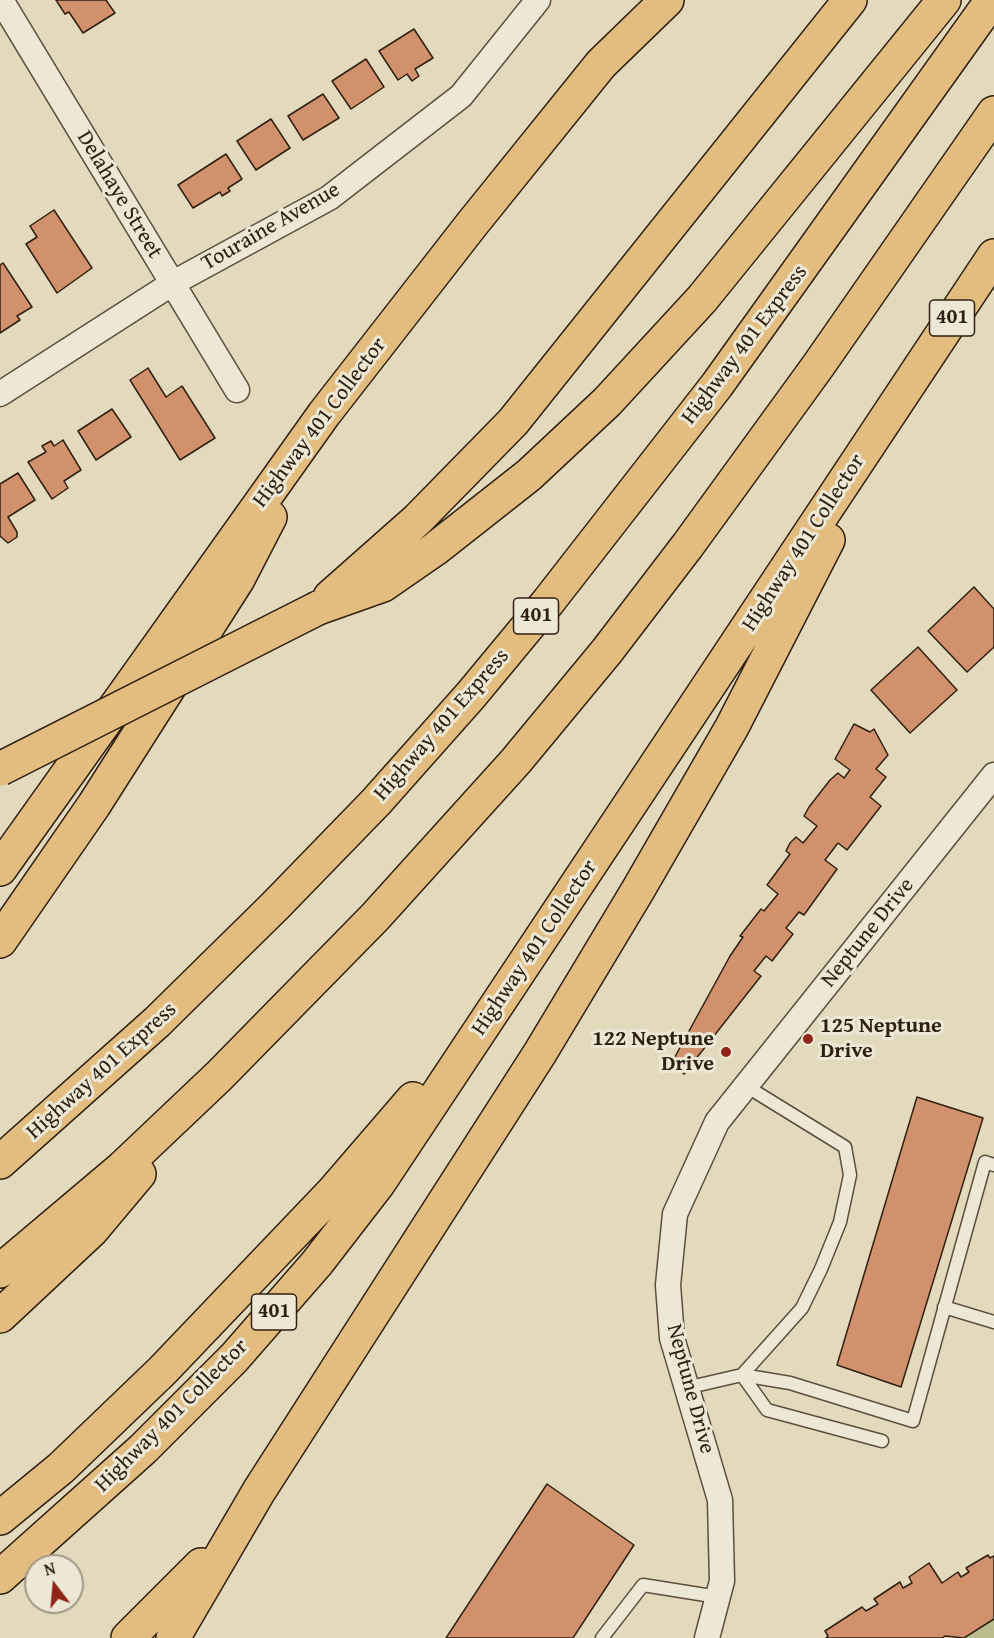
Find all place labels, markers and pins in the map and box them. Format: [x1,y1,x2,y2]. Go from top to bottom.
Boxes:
place label: 125 Neptune Drive [820,1013,942,1064]
place label: 122 Neptune Drive [592,1026,714,1078]
marker: 125 Neptune Drive [801,1032,815,1046]
marker: 122 Neptune Drive [719,1045,733,1059]

